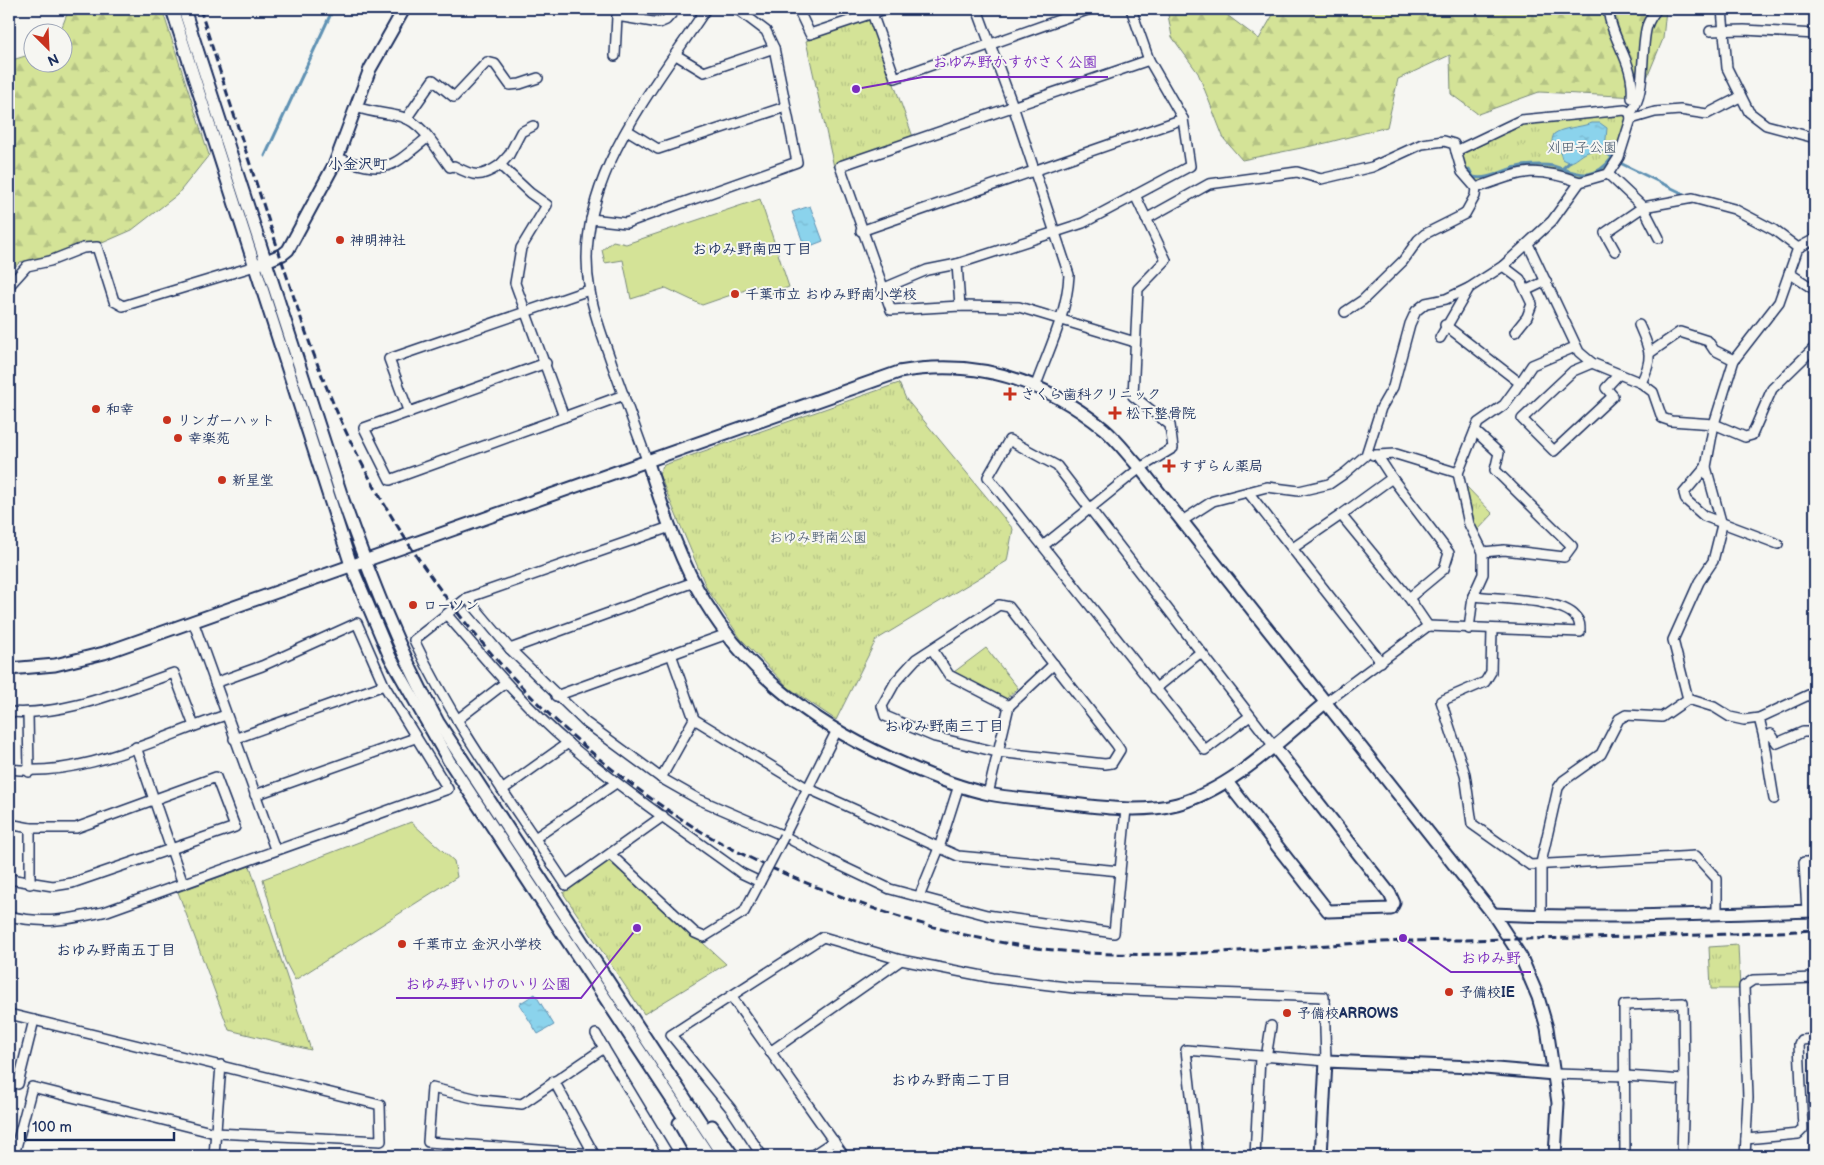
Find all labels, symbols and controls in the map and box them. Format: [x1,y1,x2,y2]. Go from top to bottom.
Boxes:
north arrow [22,22,72,72]
callout: おゆみ野かすがさく公園 [923,47,1108,77]
text: N [45,50,61,69]
text: おゆみ野かすがさく公園 [932,53,1098,72]
park label: 刈田子公園 [1547,139,1617,156]
district label: 小金沢町 [328,155,388,174]
place label: 神明神社 [350,232,406,249]
marker: 神明神社 [334,234,346,246]
district label: おゆみ野南四丁目 [692,240,812,259]
place label: 千葉市立 おゆみ野南小学校 [745,286,917,303]
marker: 千葉市立 おゆみ野南小学校 [729,288,741,300]
place label: さくら歯科クリニック [1021,386,1161,403]
marker: さくら歯科クリニック [1003,387,1017,401]
place label: 和幸 [106,401,134,418]
marker: 和幸 [90,403,102,415]
place label: 松下整骨院 [1126,405,1196,422]
marker: 松下整骨院 [1108,406,1122,420]
place label: リンガーハット [177,412,275,429]
marker: リンガーハット [161,414,173,426]
place label: 幸楽苑 [188,430,230,447]
marker: 幸楽苑 [172,432,184,444]
place label: すずらん薬局 [1179,458,1263,475]
marker: すずらん薬局 [1163,460,1175,472]
place label: 新星堂 [232,472,274,489]
marker: 新星堂 [216,474,228,486]
park label: おゆみ野南公園 [769,529,867,546]
place label: ローソン [423,597,479,614]
marker: ローソン [407,599,419,611]
district label: おゆみ野南三丁目 [884,717,1004,736]
place label: 千葉市立 金沢小学校 [412,936,542,953]
marker: 千葉市立 金沢小学校 [396,938,408,950]
district label: おゆみ野南五丁目 [56,941,176,960]
callout: おゆみ野 [1451,942,1531,972]
text: おゆみ野 [1461,949,1521,968]
callout: おゆみ野いけのいり公園 [396,968,581,998]
text: おゆみ野いけのいり公園 [405,975,571,994]
place label: 予備校IE [1459,984,1515,1001]
marker: 予備校IE [1443,986,1455,998]
place label: 予備校ARROWS [1297,1005,1399,1022]
marker: 予備校ARROWS [1281,1007,1293,1019]
district label: おゆみ野南二丁目 [891,1071,1011,1090]
scale bar [25,1110,174,1142]
text: 100 m [32,1118,72,1137]

